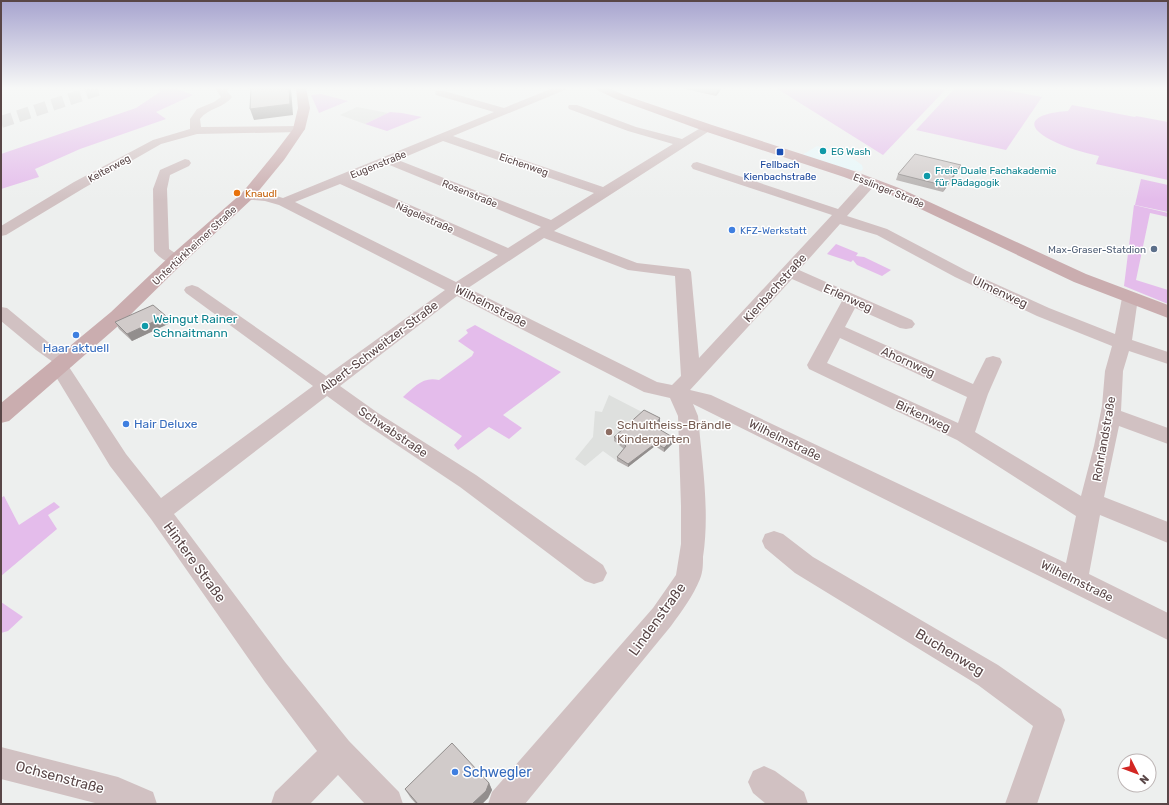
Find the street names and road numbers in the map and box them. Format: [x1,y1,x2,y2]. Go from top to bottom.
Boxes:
street label: Eugenstraße [349,148,409,182]
street label: Eichenweg [498,151,550,179]
street label: Kelterweg [86,152,133,185]
street label: Esslinger Straße [851,171,926,211]
street label: Rosenstraße [440,177,499,211]
street label: Nägelestraße [394,200,456,236]
street label: Untertürkheimer Straße [150,203,240,288]
street label: Kienbachstraße [741,251,810,325]
street label: Ulmenweg [970,273,1030,311]
street label: Erlenweg [821,281,875,315]
street label: Wilhelmstraße [453,282,529,330]
street label: Albert-Schweitzer-Straße [317,298,441,396]
street label: Ahornweg [879,344,937,380]
street label: Rohrlandstraße [1090,395,1118,483]
street label: Birkenweg [893,397,953,435]
street label: Schwabstraße [356,404,430,460]
street label: Wilhelmstraße [747,416,824,464]
street label: Hintere Straße [160,519,229,606]
street label: Wilhelmstraße [1039,557,1116,605]
street label: Lindenstraße [625,579,690,659]
street label: Buchenweg [912,625,987,680]
street label: Ochsenstraße [14,758,106,797]

